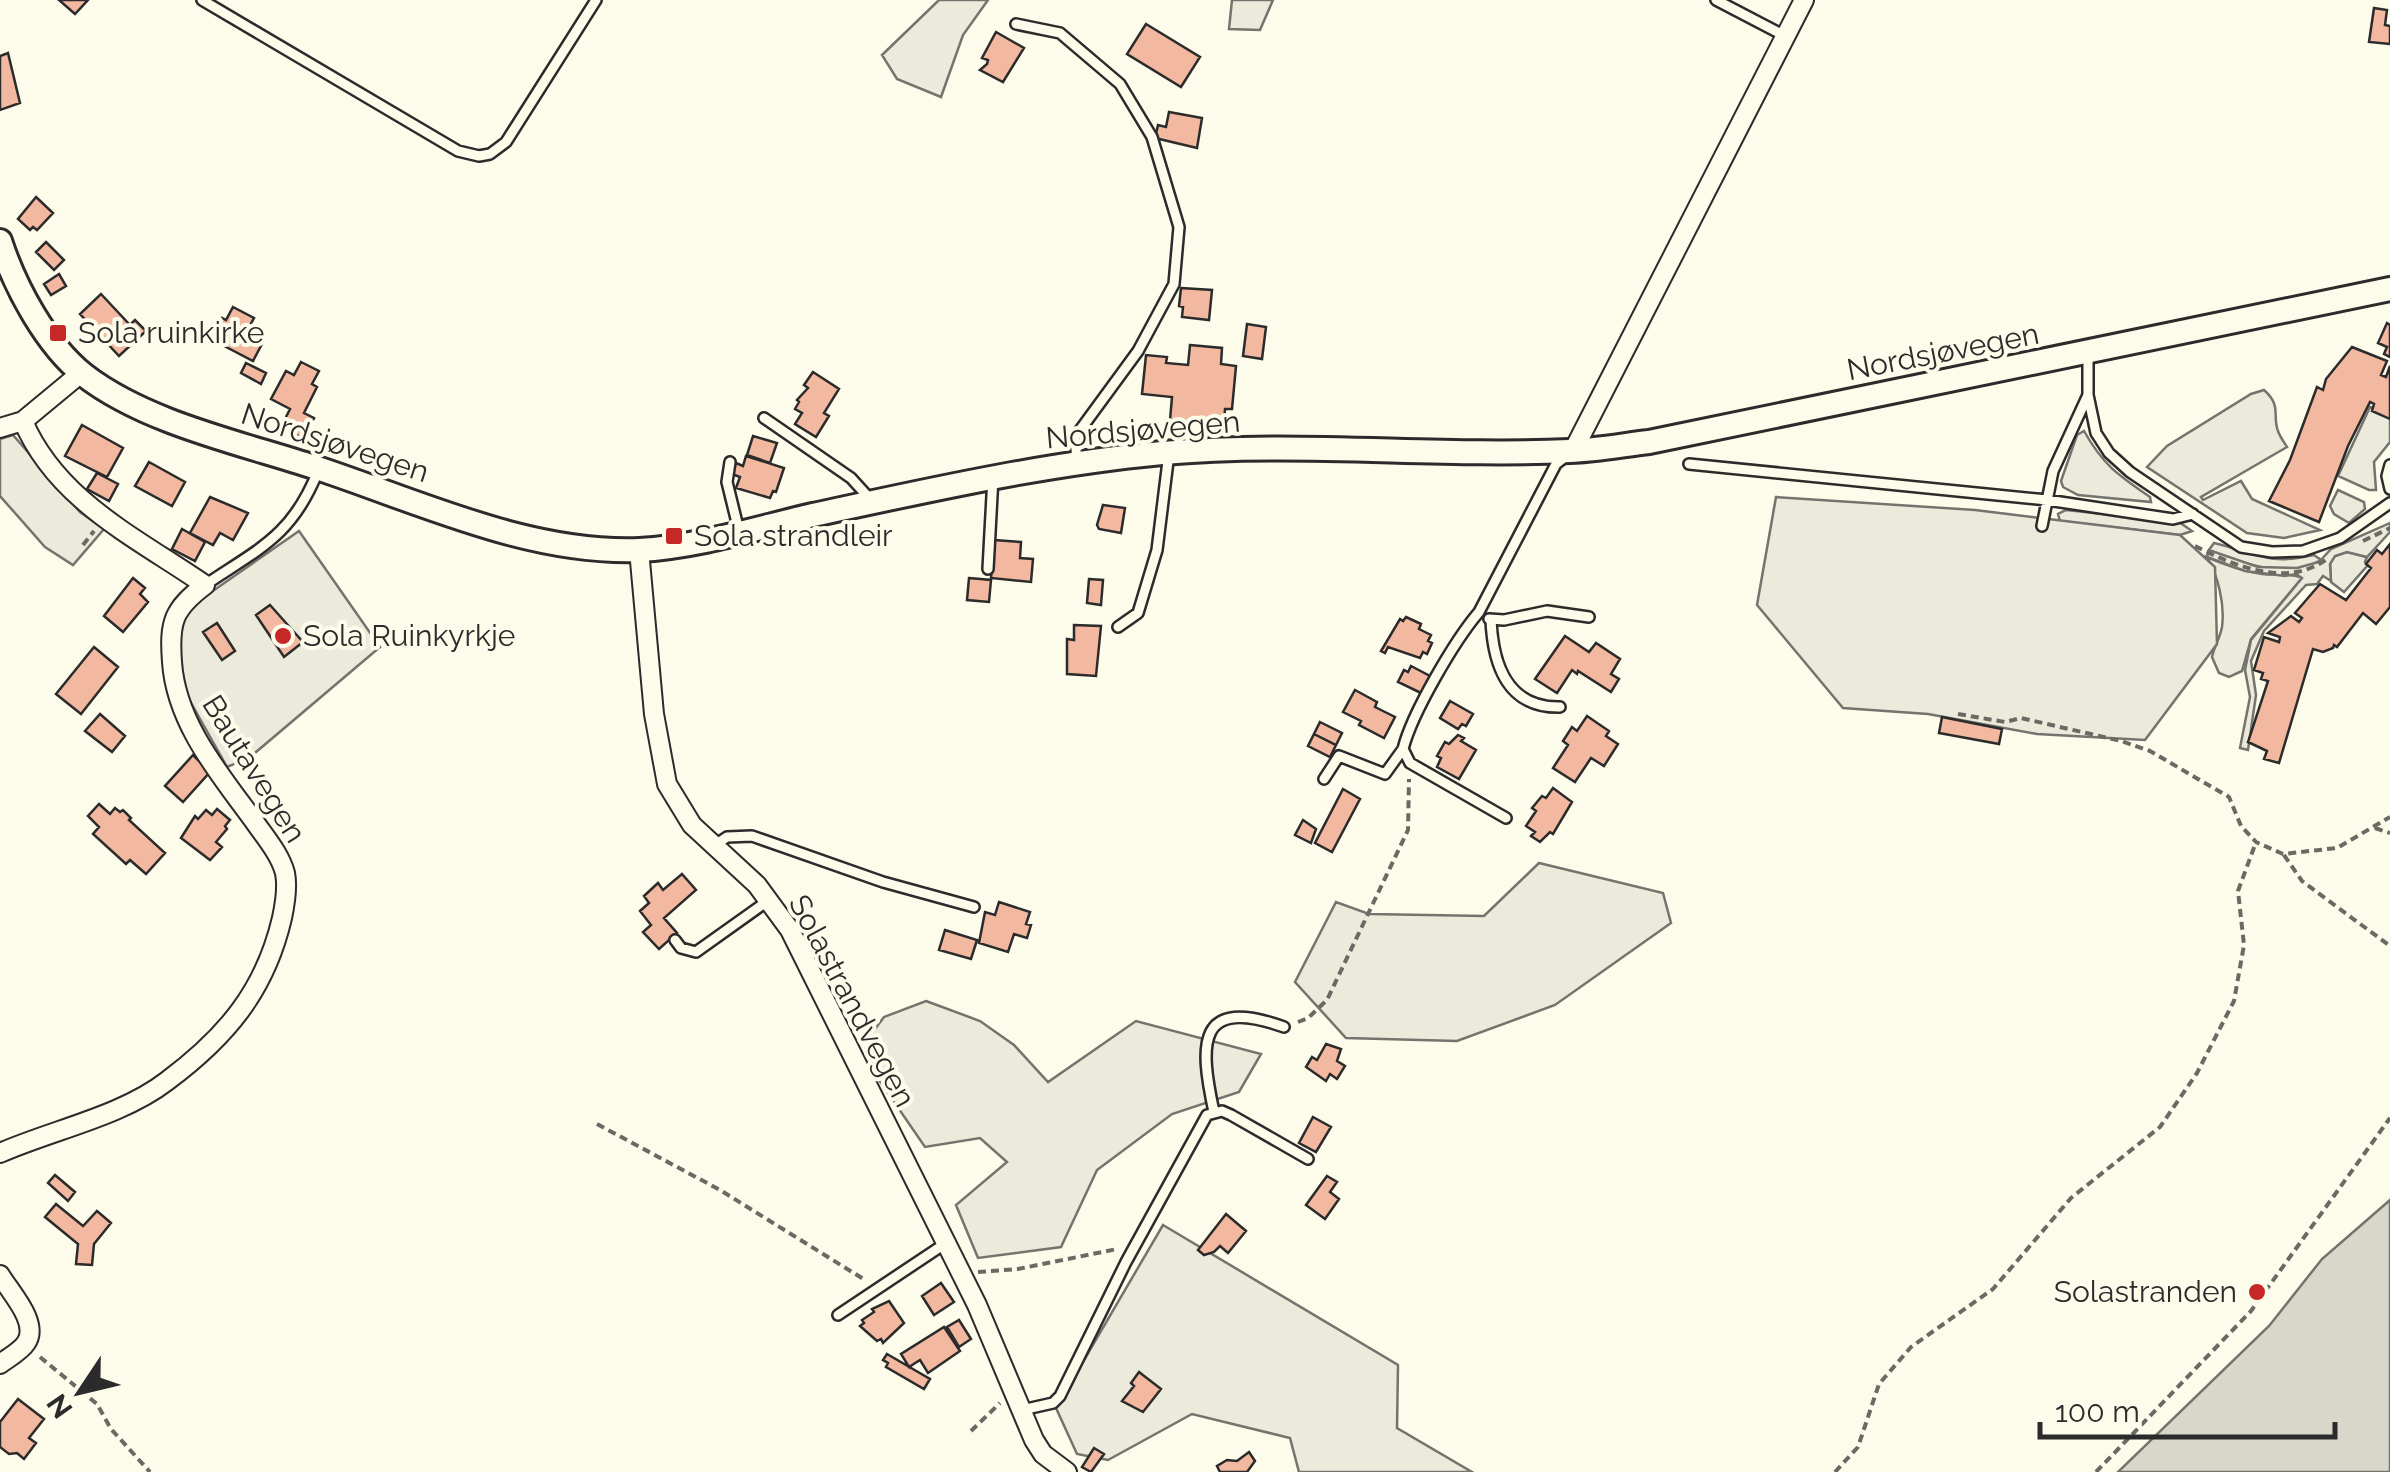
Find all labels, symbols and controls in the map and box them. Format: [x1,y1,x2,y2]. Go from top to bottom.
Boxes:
place label: Sola ruinkirke [78,315,264,350]
street label: Nordsjøvegen [1844,316,2042,387]
marker: Sola ruinkirke [47,322,69,344]
street label: Nordsjøvegen [237,396,433,489]
street label: Nordsjøvegen [1044,404,1242,455]
place label: Sola strandleir [694,518,893,553]
marker: Sola strandleir [663,525,685,547]
place label: Sola Ruinkyrkje [303,618,515,653]
marker: Sola Ruinkyrkje [272,625,294,647]
street label: Bautavegen [195,689,313,849]
street label: Solastrandvegen [782,889,923,1113]
place label: Solastranden [2054,1274,2237,1309]
marker: Solastranden [2246,1281,2268,1303]
north arrow [30,1342,130,1442]
scale bar [2040,1377,2335,1439]
text: N [40,1388,80,1424]
text: 100 m [2055,1394,2140,1429]

